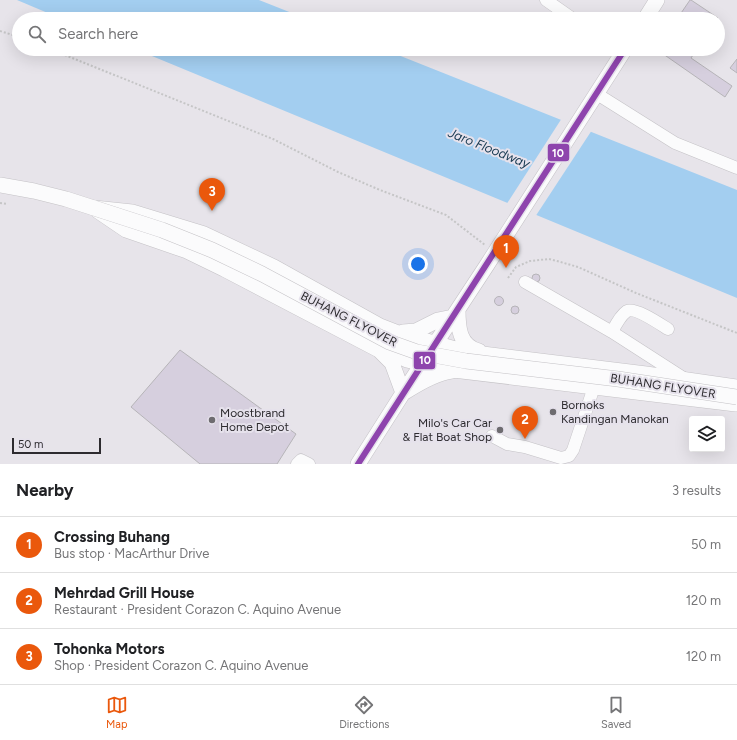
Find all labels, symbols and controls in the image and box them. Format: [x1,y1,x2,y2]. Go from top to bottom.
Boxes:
search box [12,12,725,56]
icon: search [26,23,48,45]
text: Search here [58,25,138,43]
water label: Jaro Floodway [445,124,533,172]
line badge: 10 [547,143,570,162]
text: 10 [552,147,564,160]
pin: 3 [199,178,225,211]
pin: 1 [493,235,519,268]
your location [408,254,428,274]
street label: BUHANG FLYOVER [298,289,400,349]
line badge: 10 [413,351,436,370]
text: 10 [419,354,431,367]
street label: BUHANG FLYOVER [609,371,717,401]
place label: Bornoks Kandingan Manokan [561,398,669,426]
place label: Moostbrand Home Depot [220,406,290,434]
pin: 2 [512,406,538,439]
marker: Bornoks Kandingan Manokan [548,407,558,417]
marker: Moostbrand Home Depot [207,415,217,425]
place label: Milo's Car Car & Flat Boat Shop [403,416,492,444]
map controls [689,416,725,452]
button: layers [689,416,725,452]
marker: Milo's Car Car & Flat Boat Shop [495,425,505,435]
scale bar [12,436,101,455]
text: 50 m [18,438,43,451]
text: Nearby [16,480,74,500]
text: 3 results [672,483,721,498]
text: Crossing Buhang [54,528,170,546]
text: 1 [26,537,32,552]
text: 50 m [691,537,721,552]
text: Bus stop · MacArthur Drive [54,546,209,561]
text: Mehrdad Grill House [54,584,194,602]
text: 2 [25,593,33,608]
text: 120 m [686,593,721,608]
text: Restaurant · President Corazon C. Aquino Avenue [54,602,341,617]
text: Tohonka Motors [54,640,164,658]
text: 3 [25,649,33,664]
text: 120 m [686,649,721,664]
text: Shop · President Corazon C. Aquino Avenue [54,658,308,673]
tab: Map [106,694,128,731]
tab: Directions [339,694,389,731]
tab: Saved [601,694,631,731]

